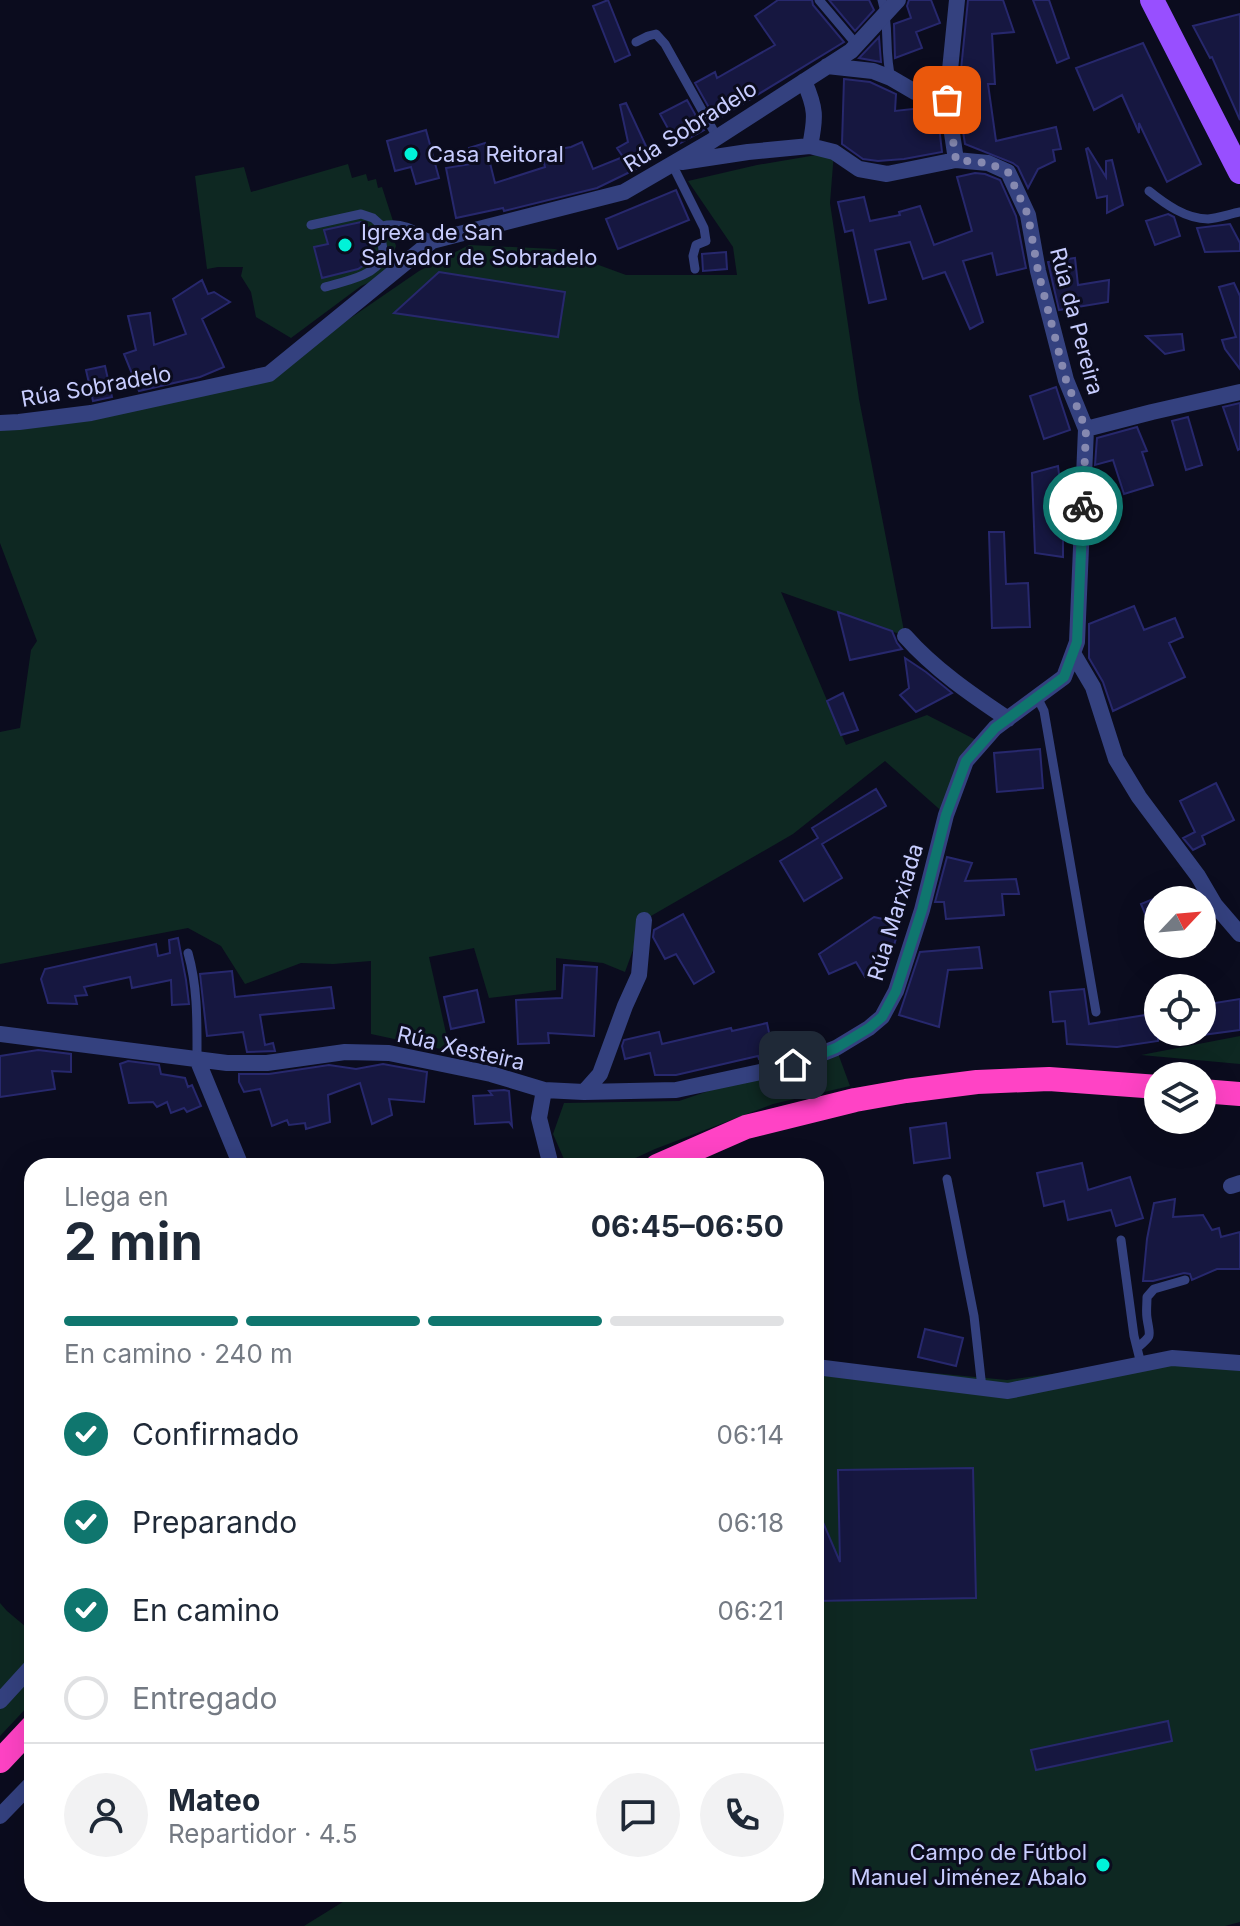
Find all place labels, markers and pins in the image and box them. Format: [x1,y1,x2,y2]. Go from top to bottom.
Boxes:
pin [913,66,981,134]
place label: Casa Reitoral [427,141,564,167]
marker: Casa Reitoral [402,145,420,163]
place label: Igrexa de San Salvador de Sobradelo [361,219,597,270]
marker: Igrexa de San Salvador de Sobradelo [336,236,354,254]
pin [759,1031,827,1099]
place label: Campo de Fútbol Manuel Jiménez Abalo [851,1839,1087,1890]
marker: Campo de Fútbol Manuel Jiménez Abalo [1094,1856,1112,1874]

